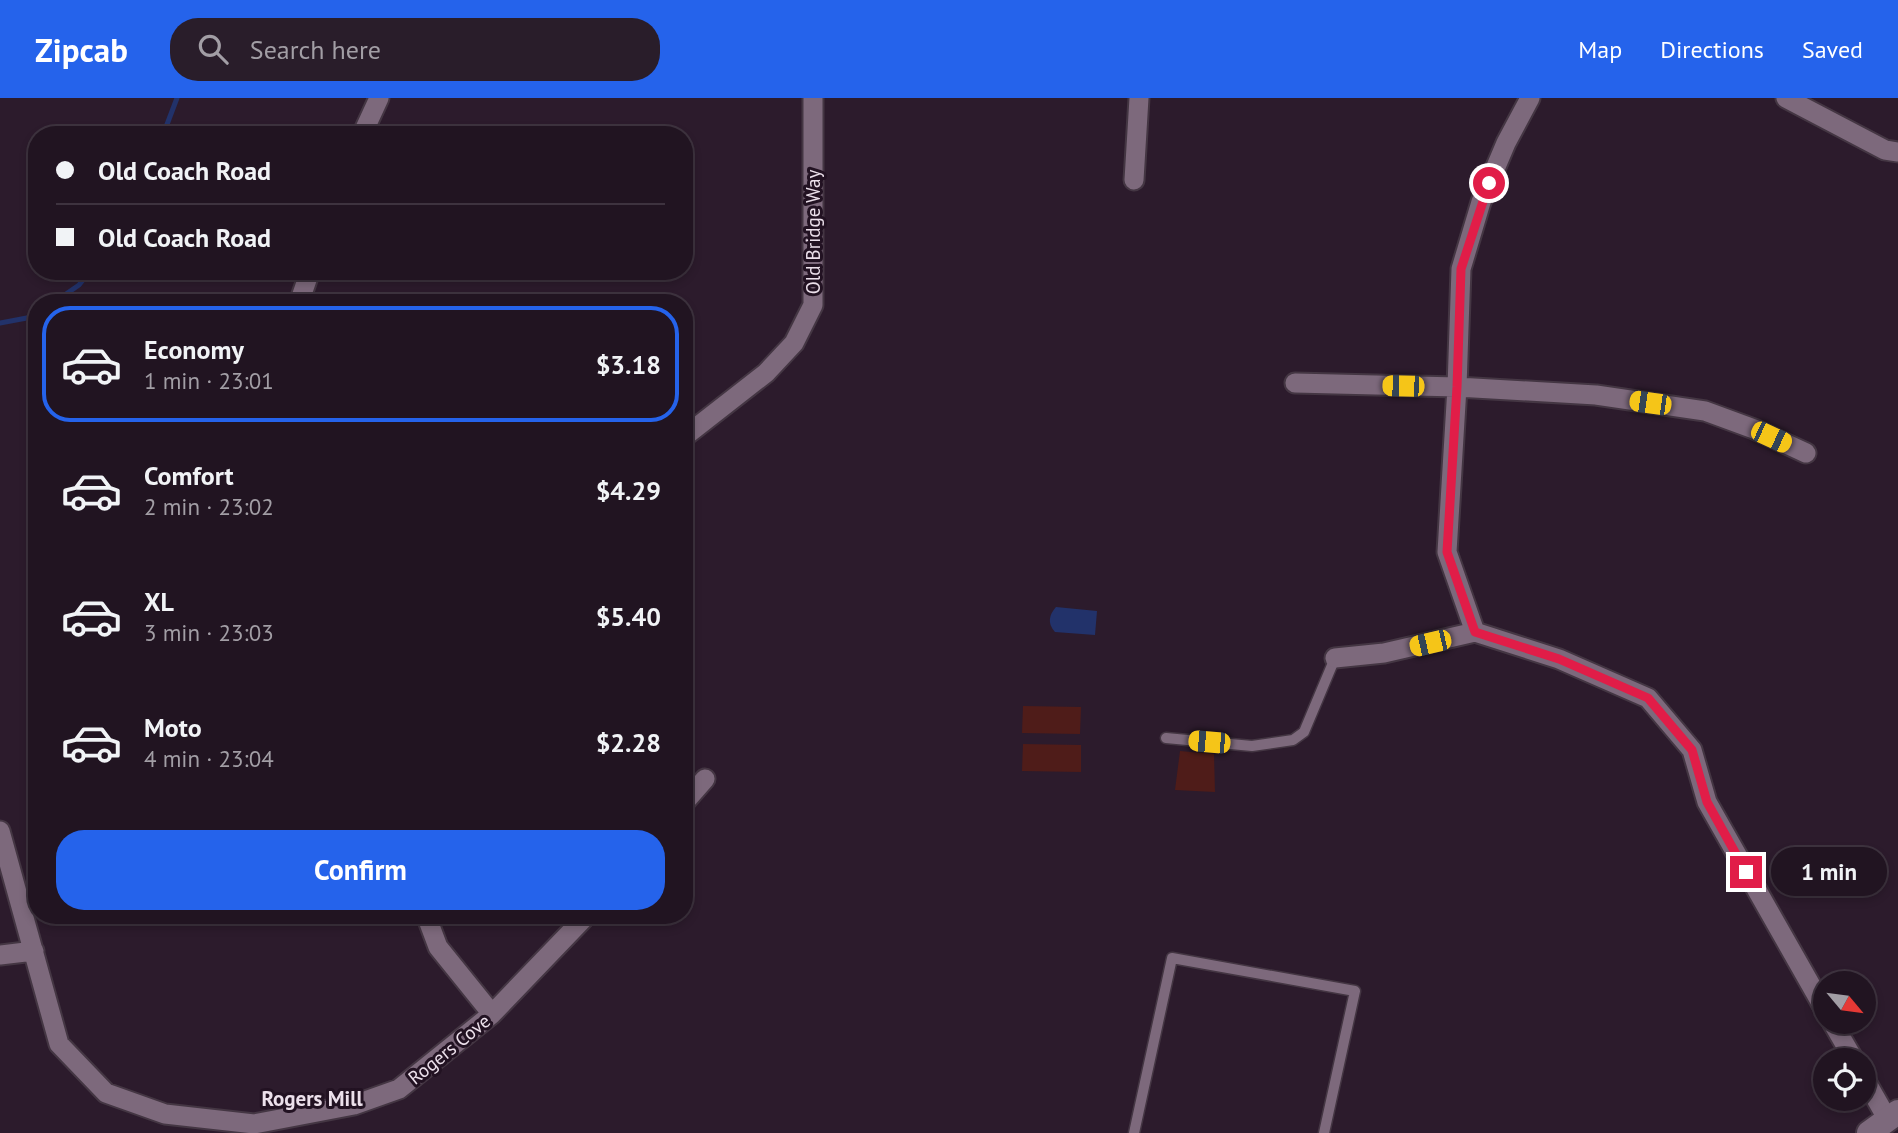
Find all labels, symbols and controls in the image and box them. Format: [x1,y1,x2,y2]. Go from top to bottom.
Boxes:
search box [170,18,660,81]
text: Zipcab [35,28,128,71]
icon: search [194,30,232,68]
text: Search here [250,33,381,66]
text: Map [1578,34,1622,65]
text: Directions [1660,34,1764,65]
text: Saved [1802,34,1863,65]
text: Old Coach Road [98,154,271,187]
route start [1473,167,1505,199]
street label: Old Bridge Way [801,170,825,294]
text: Old Coach Road [98,221,271,254]
icon: car [60,333,123,396]
text: Economy [144,333,244,366]
text: $3.18 [596,348,661,381]
text: 1 min · 23:01 [144,366,274,395]
car [1382,375,1425,397]
car [1628,390,1673,416]
car [1748,419,1795,455]
icon: car [60,459,123,522]
text: Comfort [144,459,234,492]
text: $4.29 [596,474,661,507]
text: 2 min · 23:02 [144,492,274,521]
icon: car [60,585,123,648]
text: XL [144,585,174,618]
text: $5.40 [596,600,661,633]
text: 3 min · 23:03 [144,618,274,647]
car [1408,628,1453,658]
icon: car [60,711,123,774]
text: Moto [144,711,202,744]
text: $2.28 [596,726,661,759]
car [1188,730,1231,754]
text: 4 min · 23:04 [144,744,274,773]
button: Confirm [56,830,665,910]
callout: 1 min [1770,848,1886,896]
route end [1730,856,1762,888]
text: 1 min [1801,857,1857,886]
north arrow [1813,971,1876,1034]
map controls [1813,971,1876,1111]
street label: Rogers Cove [403,1009,495,1089]
button: locate [1813,1048,1876,1111]
district label: Rogers Mill [261,1085,363,1112]

